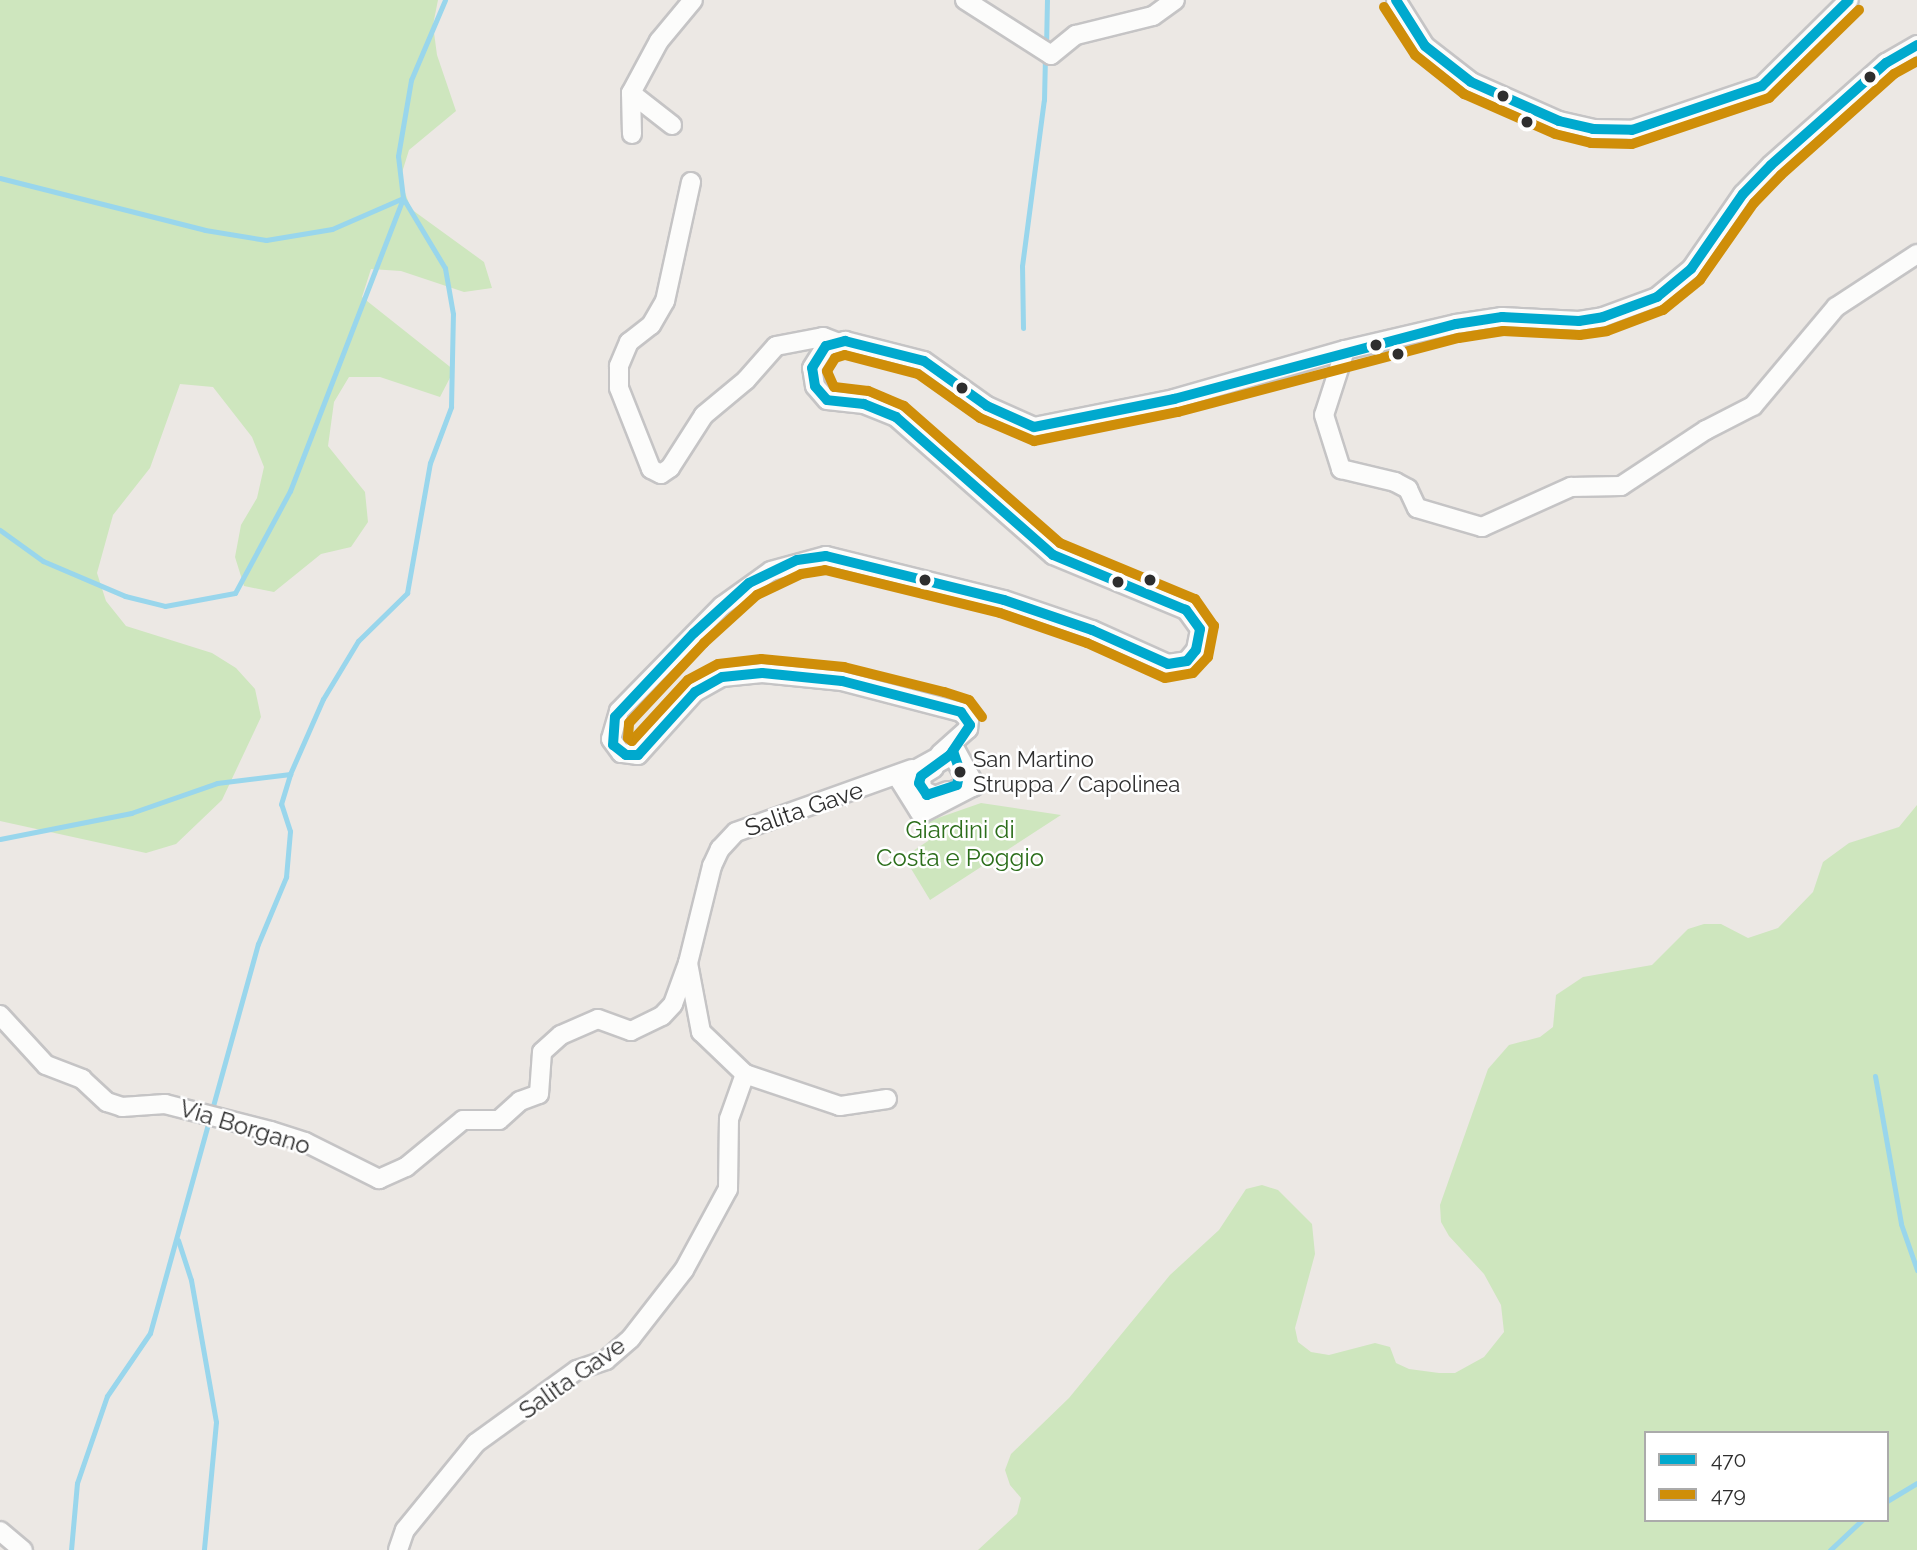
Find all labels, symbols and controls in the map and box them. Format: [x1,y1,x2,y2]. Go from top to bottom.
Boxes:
unlabelled marker [1863,70,1877,84]
unlabelled marker [1496,89,1510,103]
unlabelled marker [1520,115,1534,129]
unlabelled marker [1369,338,1383,352]
unlabelled marker [1391,347,1405,361]
unlabelled marker [955,381,969,395]
unlabelled marker [918,573,932,587]
unlabelled marker [1143,573,1157,587]
unlabelled marker [1111,575,1125,589]
place label: San Martino Struppa / Capolinea [973,746,1180,798]
marker: San Martino Struppa / Capolinea [953,765,967,779]
street label: Salita Gave [741,775,867,843]
park label: Giardini di Costa e Poggio [876,816,1044,872]
street label: Via Borgano [176,1093,314,1161]
street label: Salita Gave [513,1331,631,1425]
legend [1644,1431,1889,1522]
text: 470 [1711,1447,1746,1472]
text: 479 [1711,1482,1746,1507]

